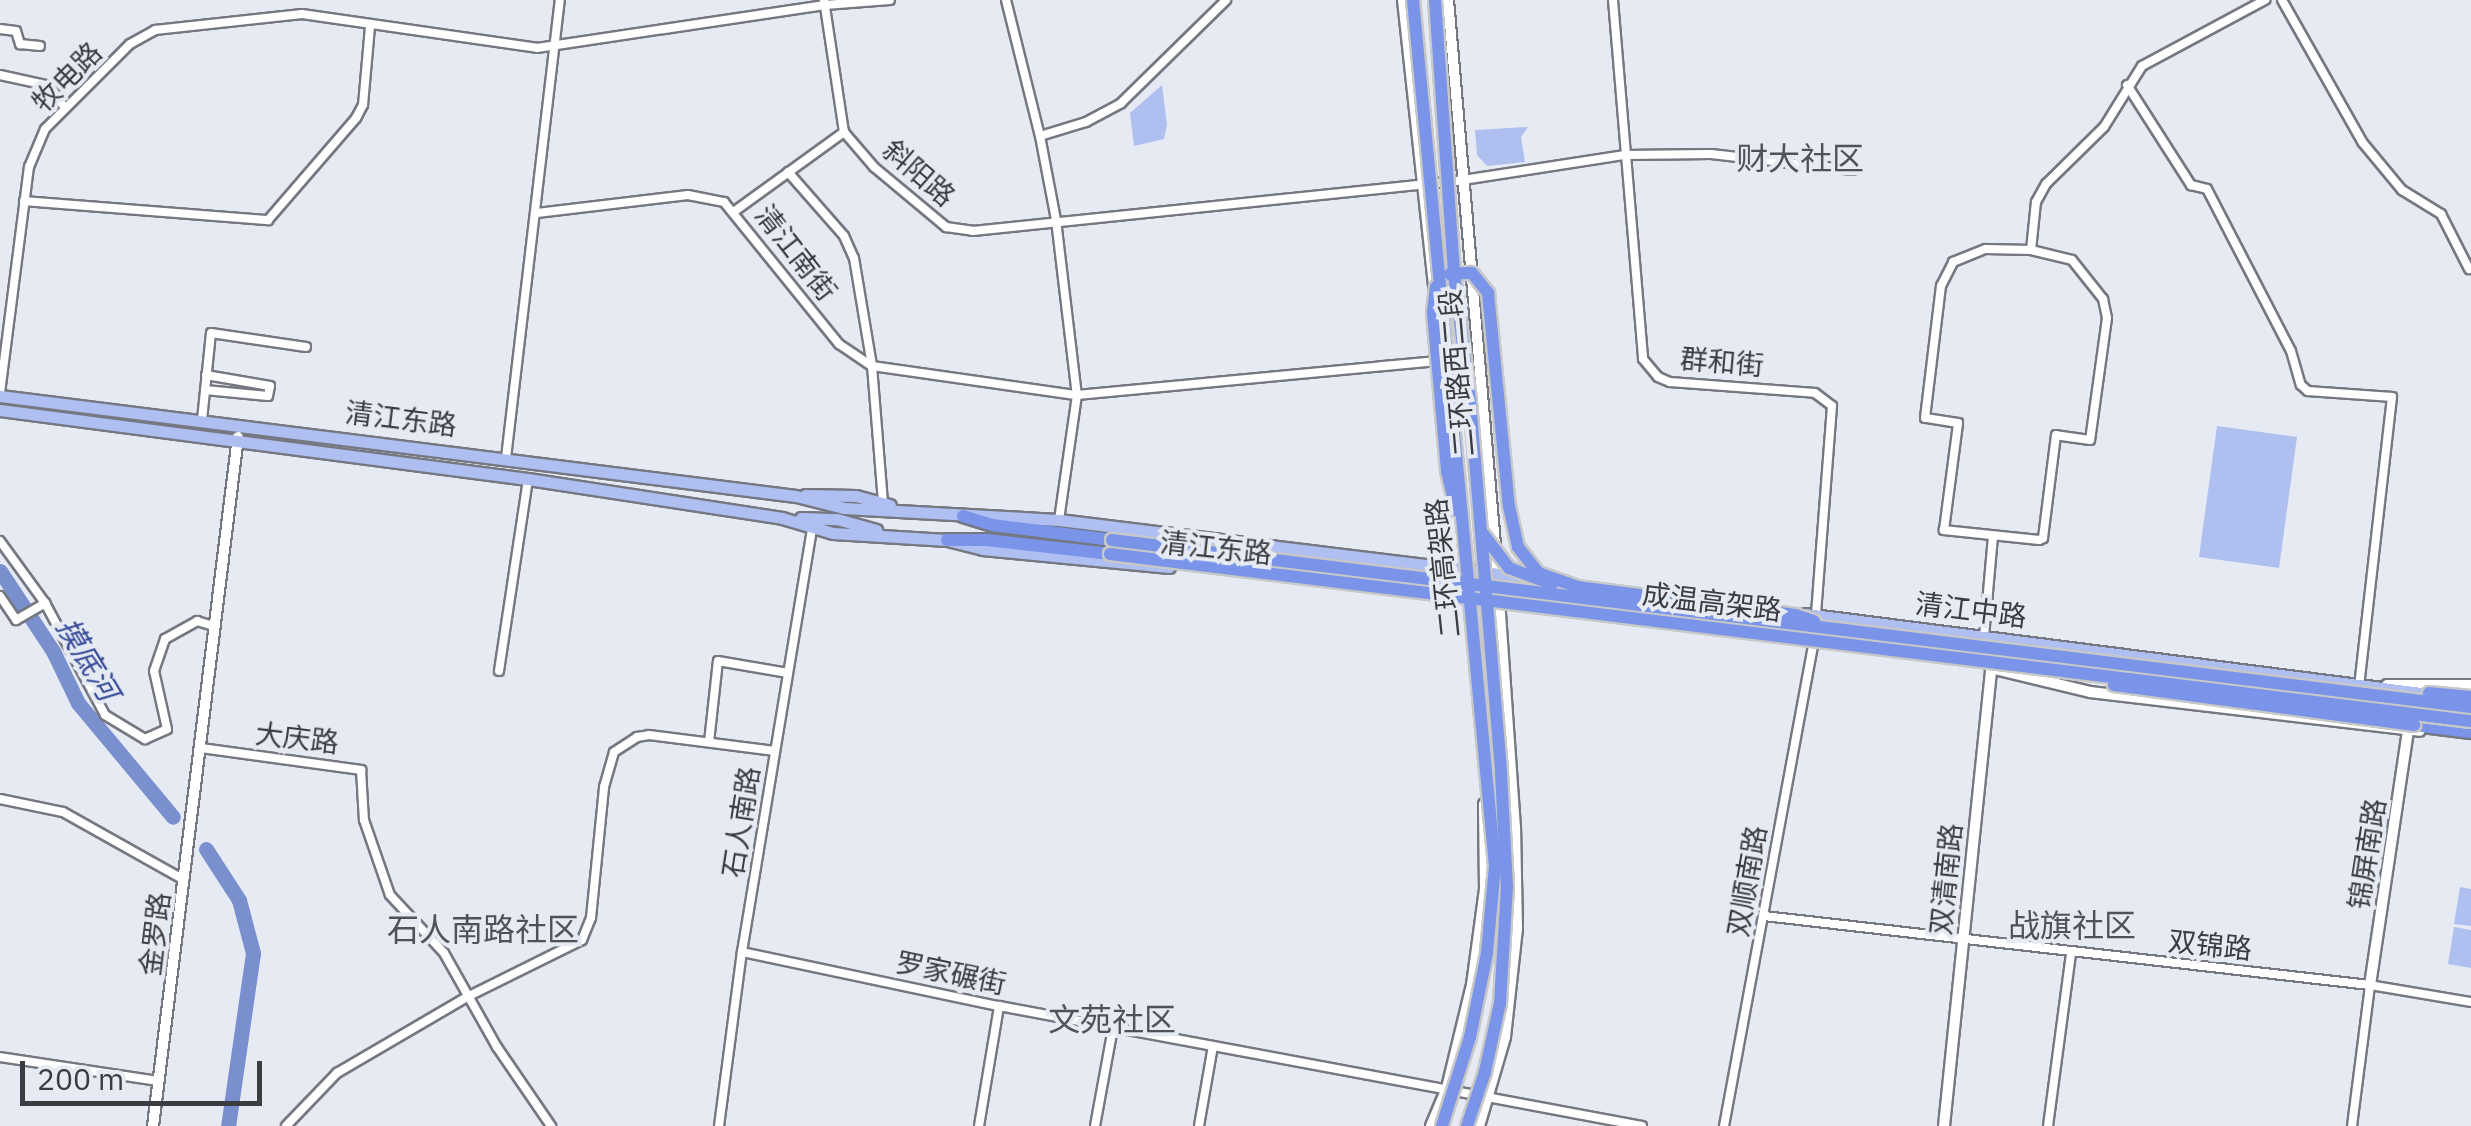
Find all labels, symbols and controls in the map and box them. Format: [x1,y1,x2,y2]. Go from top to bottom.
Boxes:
street label: 牧电路 [25,35,109,119]
street label: 斜阳路 [876,133,962,213]
district label: 财大社区 [1736,139,1864,177]
street label: 清江南街 [748,199,844,307]
street label: 二环路西二段 [1433,288,1481,458]
street label: 群和街 [1679,342,1765,382]
street label: 清江东路 [343,396,459,442]
street label: 二环高架路 [1419,497,1467,639]
street label: 清江东路 [1159,525,1273,571]
street label: 成温高架路 [1640,577,1784,627]
street label: 清江中路 [1913,587,2029,633]
water label: 摸底河 [49,611,127,707]
street label: 大庆路 [253,716,341,760]
street label: 石人南路 [716,764,766,880]
street label: 锦屏南路 [2342,796,2392,912]
street label: 双清南路 [1923,822,1969,936]
street label: 双顺南路 [1721,823,1773,939]
street label: 金罗路 [133,890,177,978]
district label: 战旗社区 [2008,906,2136,944]
district label: 石人南路社区 [387,910,579,948]
street label: 双锦路 [2166,924,2254,966]
street label: 罗家碾街 [893,945,1009,1001]
district label: 文苑社区 [1048,1000,1176,1038]
scale bar [25,1041,268,1103]
text: 200 m [37,1059,124,1098]

